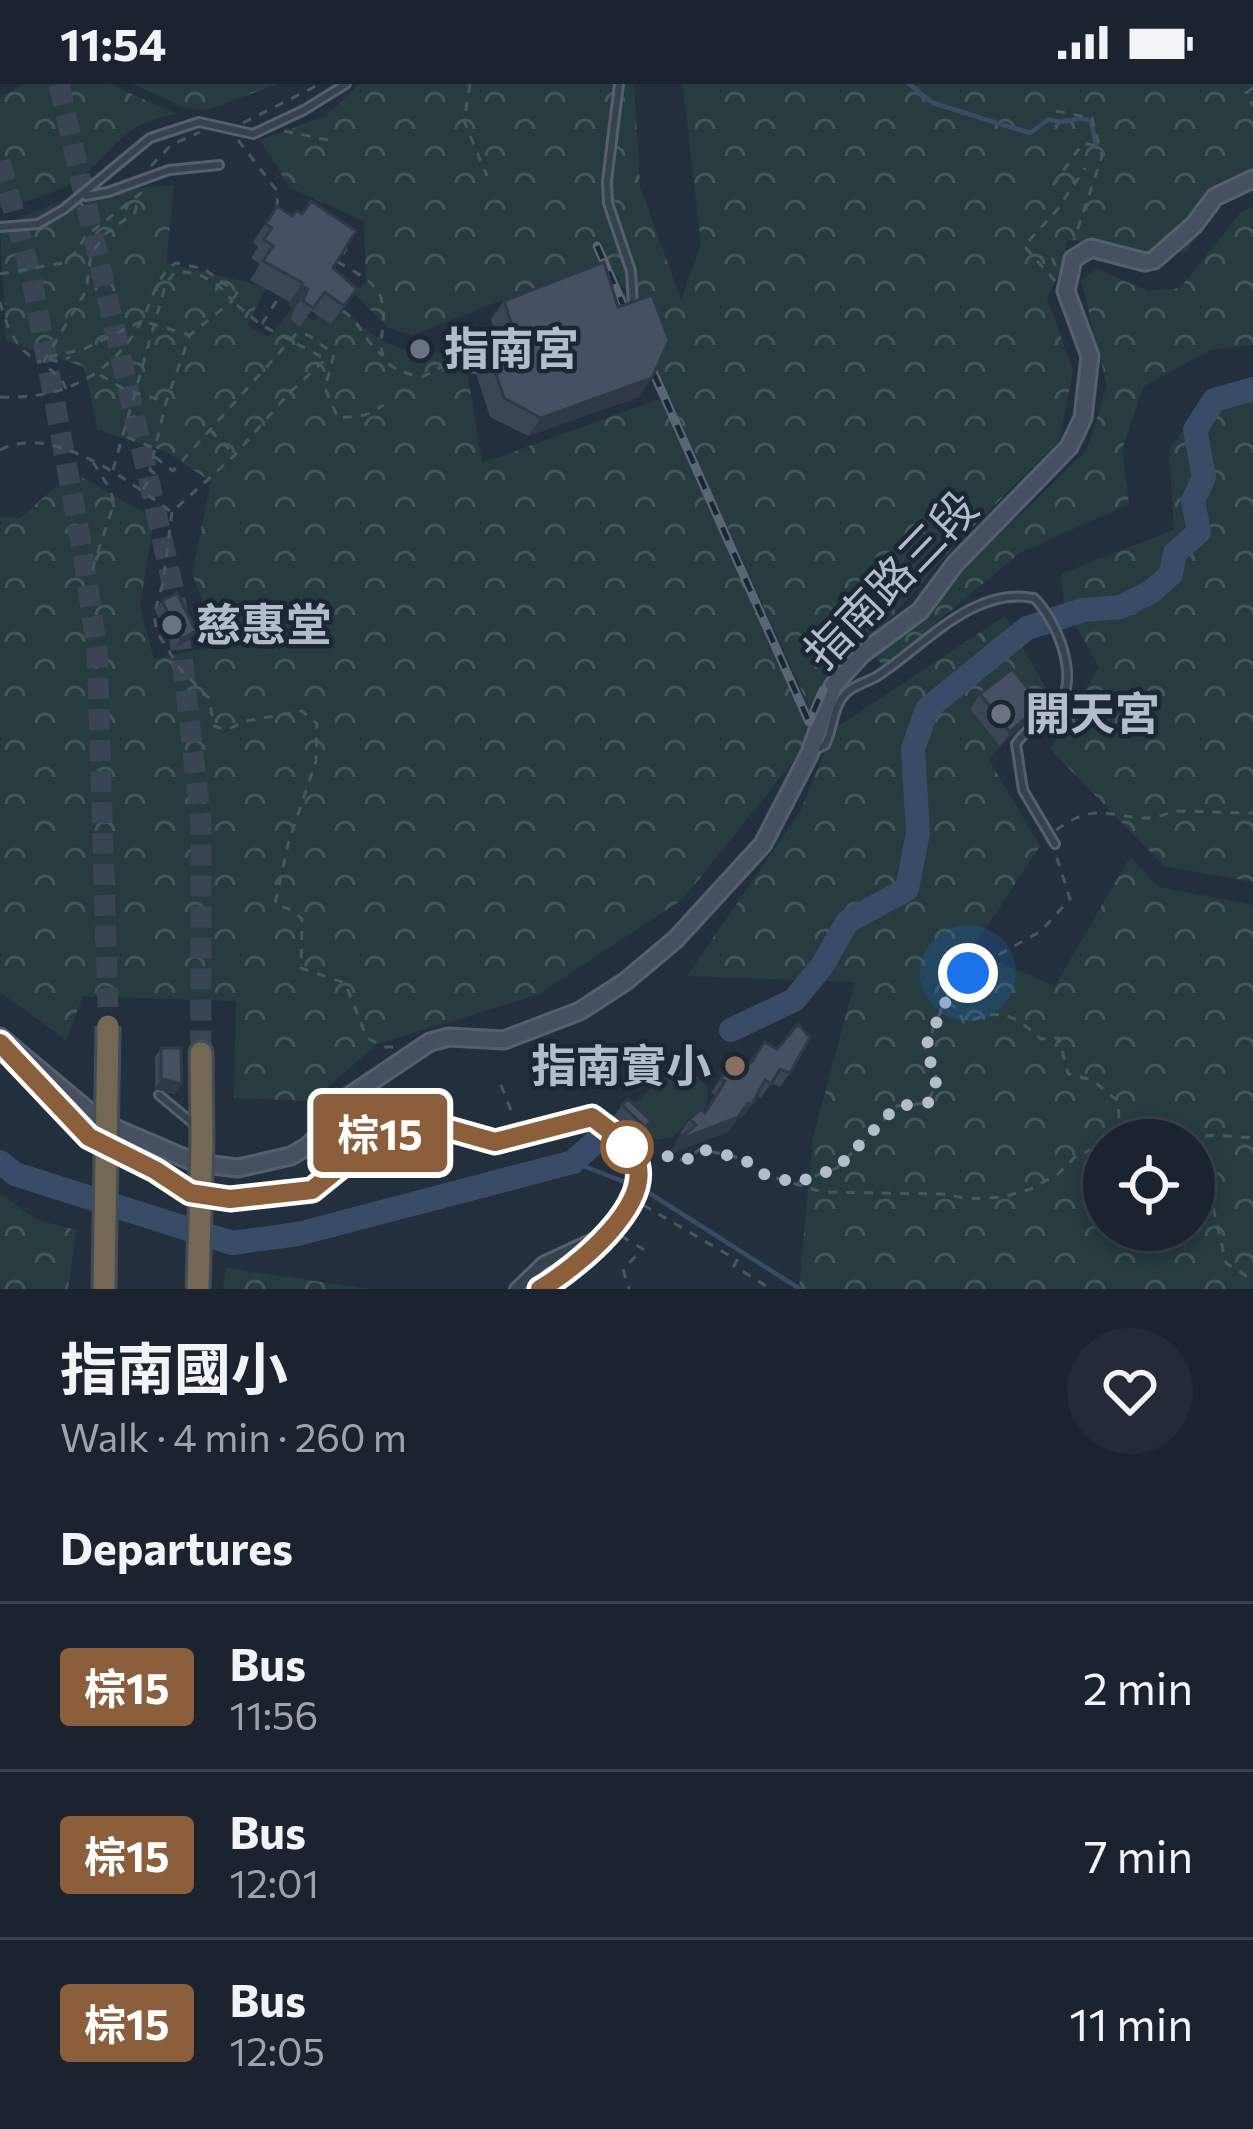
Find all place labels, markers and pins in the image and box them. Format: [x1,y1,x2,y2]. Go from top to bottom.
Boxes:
place label: 指南宮 [444,319,579,374]
marker: 指南宮 [407,336,433,362]
place label: 慈惠堂 [196,595,331,650]
marker: 慈惠堂 [159,612,185,638]
place label: 開天宮 [1025,684,1160,739]
marker: 開天宮 [988,701,1014,727]
place label: 指南實小 [531,1036,711,1091]
marker: 指南實小 [722,1053,748,1079]
unlabelled marker [602,1122,652,1172]

